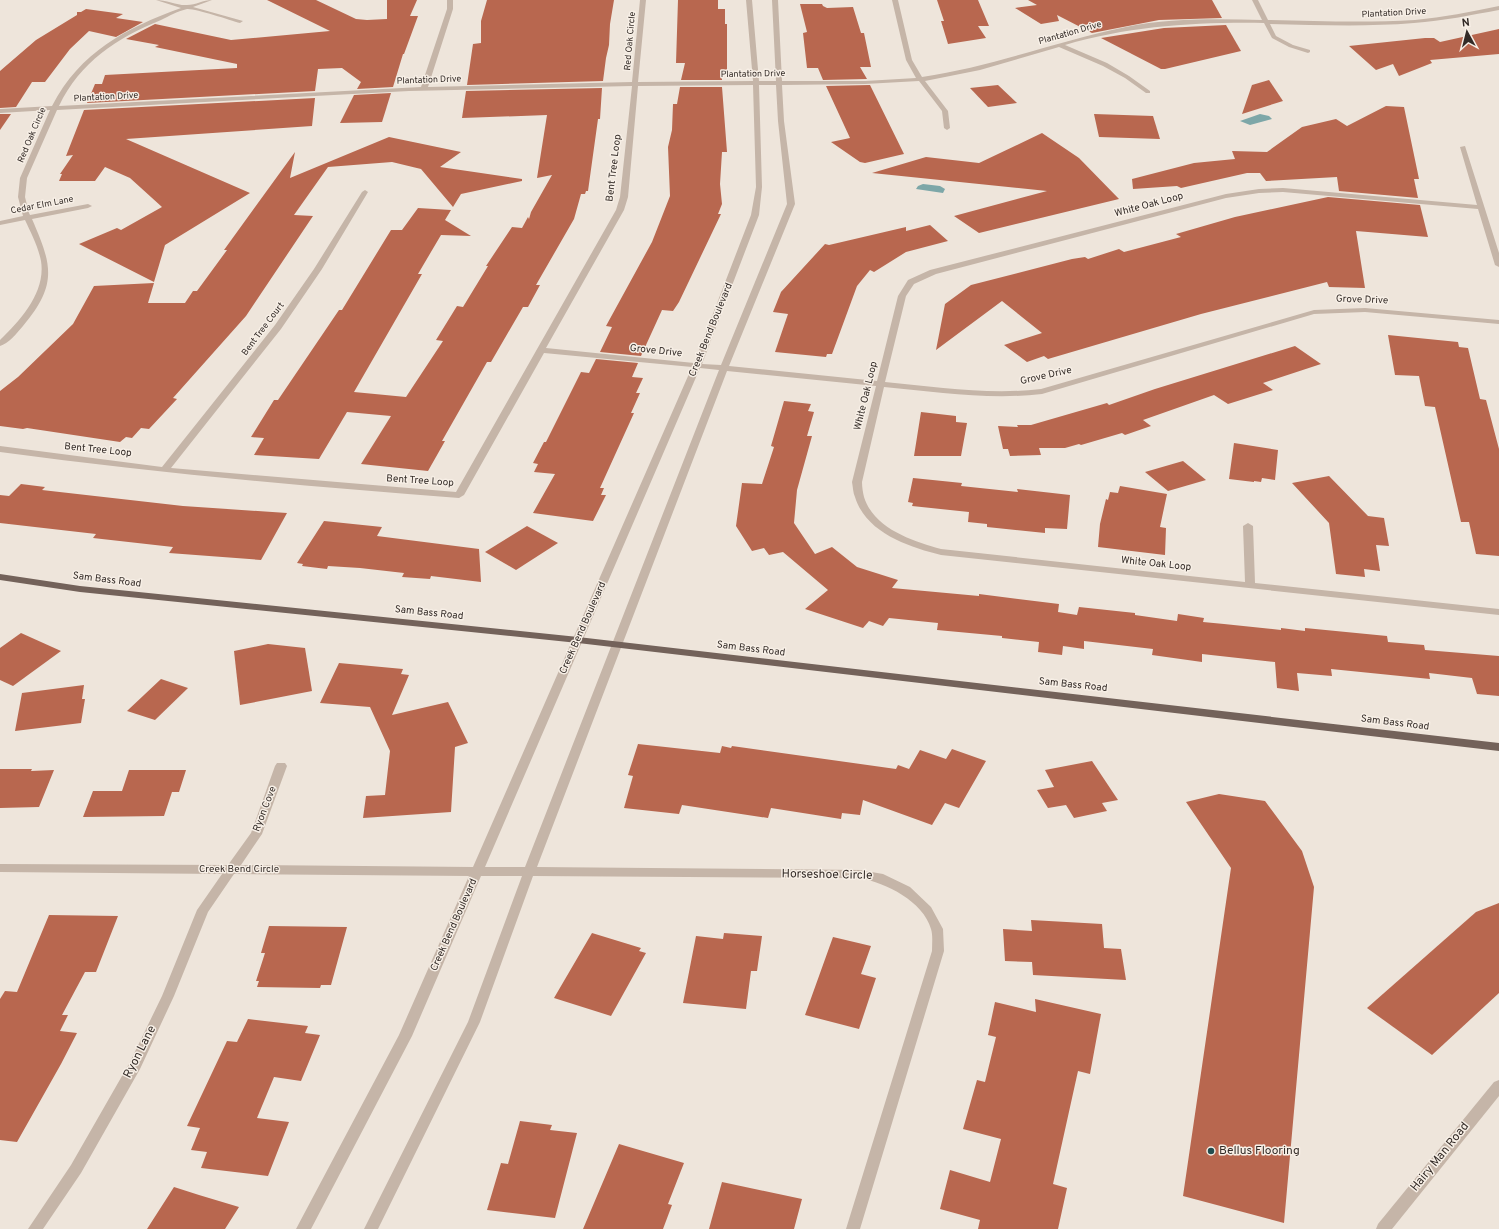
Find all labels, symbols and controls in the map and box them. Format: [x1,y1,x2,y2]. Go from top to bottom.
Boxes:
street label: Plantation Drive [1361,6,1427,20]
street label: Red Oak Circle [622,11,638,71]
north arrow [1447,12,1487,52]
text: N [1461,16,1471,30]
street label: Plantation Drive [1037,19,1103,47]
street label: Plantation Drive [721,68,786,80]
street label: Plantation Drive [396,73,462,87]
street label: Plantation Drive [73,90,139,104]
street label: Red Oak Circle [15,106,49,164]
street label: Bent Tree Loop [603,133,625,202]
street label: White Oak Loop [1113,190,1185,220]
street label: Cedar Elm Lane [10,193,75,216]
street label: Creek Bend Boulevard [686,281,736,379]
street label: Grove Drive [1336,293,1388,307]
street label: Bent Tree Court [239,300,287,358]
street label: Grove Drive [629,342,683,360]
street label: White Oak Loop [851,360,881,432]
street label: Grove Drive [1019,364,1073,388]
street label: Bent Tree Loop [64,440,133,460]
street label: Bent Tree Loop [386,472,455,490]
street label: White Oak Loop [1120,554,1192,574]
street label: Sam Bass Road [72,569,142,591]
street label: Creek Bend Boulevard [557,580,609,676]
street label: Sam Bass Road [394,603,464,623]
street label: Sam Bass Road [716,638,786,660]
street label: Sam Bass Road [1038,675,1108,695]
street label: Sam Bass Road [1360,712,1430,734]
street label: Ryon Cove [250,784,280,834]
street label: Creek Bend Circle [199,863,279,876]
street label: Horseshoe Circle [781,866,873,884]
street label: Creek Bend Boulevard [428,877,480,973]
street label: Ryon Lane [120,1023,160,1081]
street label: Hairy Man Road [1407,1119,1473,1195]
place label: Bellus Flooring [1219,1143,1300,1159]
marker: Bellus Flooring [1206,1146,1216,1156]

